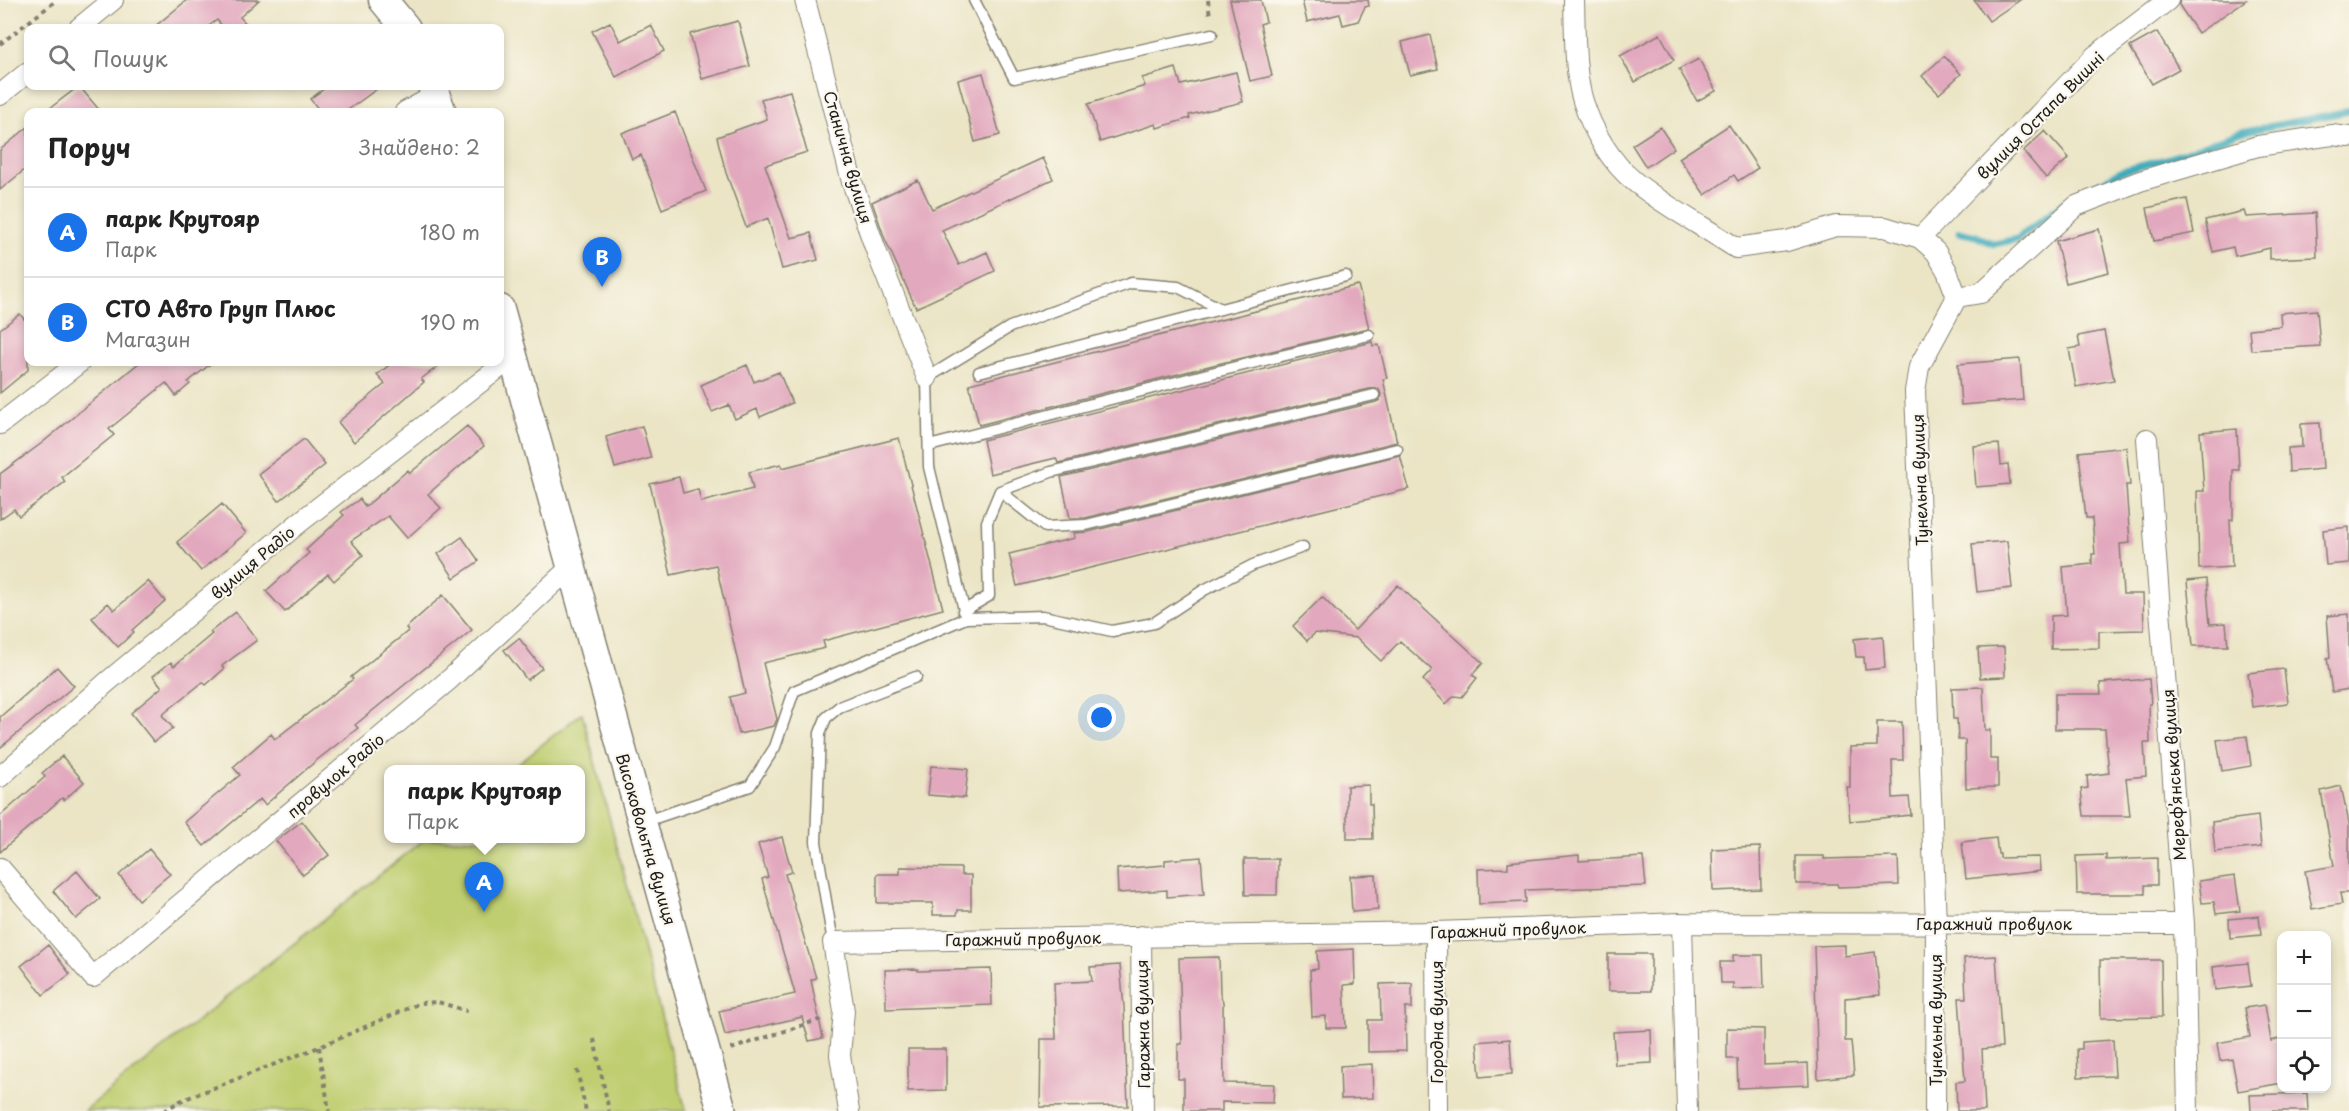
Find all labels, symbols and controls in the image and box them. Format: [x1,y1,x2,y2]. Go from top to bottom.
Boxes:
search box [24,24,504,90]
icon: search [45,41,78,74]
text: Пошук [93,41,168,74]
street label: вулиця Остапа Вишні [1971,46,2109,184]
street label: Станична вулиця [819,88,879,226]
text: Поруч [48,128,131,167]
text: Знайдено: 2 [359,132,480,162]
text: парк Крутояр [105,201,260,234]
text: A [60,217,75,247]
text: 180 m [420,217,480,247]
text: Парк [105,234,157,264]
pin: B [582,238,622,287]
text: СТО Авто Груп Плюс [105,291,336,324]
text: B [61,307,74,337]
text: 190 m [421,307,480,337]
text: Магазин [105,324,191,354]
street label: Тунельна вулиця [1905,413,1933,547]
street label: вулиця Радіо [205,520,299,604]
street label: Мерефʼянська вулиця [2155,688,2191,862]
your location [1087,703,1116,732]
street label: провулок Радіо [281,727,389,823]
street label: Високовольтна вулиця [611,750,683,928]
popup [384,765,585,843]
text: парк Крутояр [407,773,562,806]
text: Парк [407,806,459,836]
pin: A [464,862,504,912]
street label: Гаражний провулок [1916,911,2073,935]
street label: Гаражний провулок [1430,914,1587,944]
street label: Гаражний провулок [945,925,1102,951]
map controls [2277,931,2331,1093]
button: + [2277,931,2331,985]
street label: Тунельна вулиця [1923,954,1947,1086]
street label: Гаражна вулиця [1129,959,1155,1089]
street label: Городна вулиця [1424,960,1448,1084]
button: − [2277,985,2331,1039]
button: locate [2277,1039,2331,1093]

